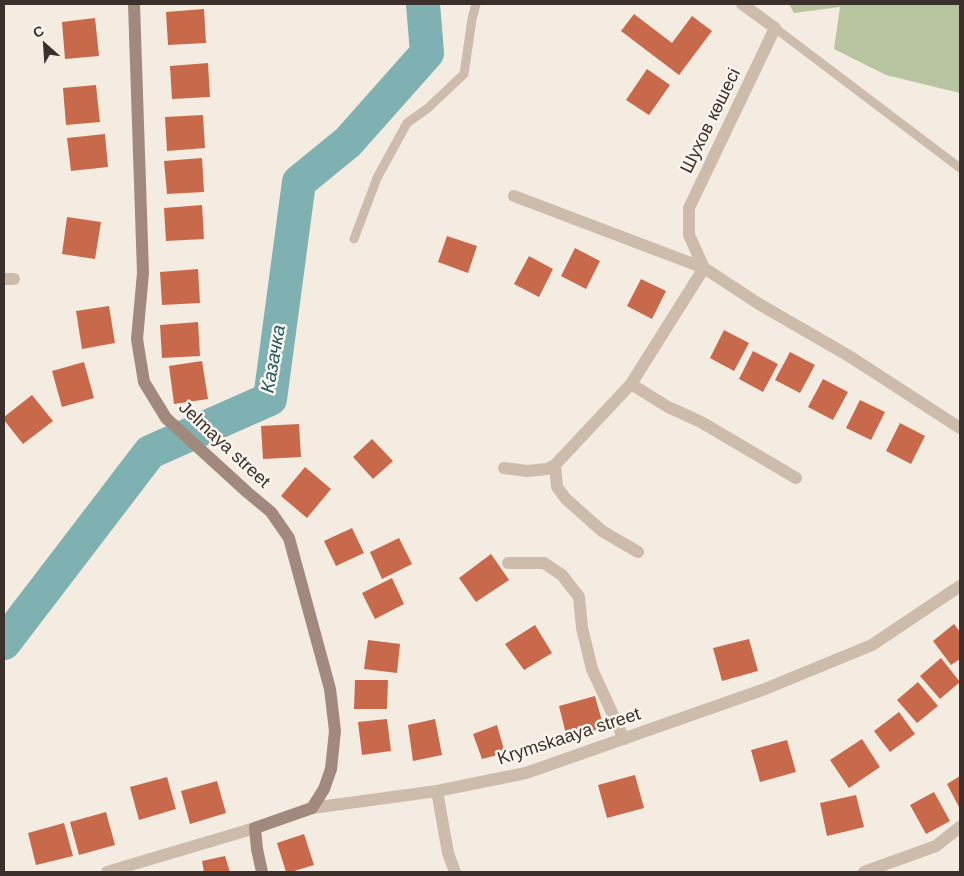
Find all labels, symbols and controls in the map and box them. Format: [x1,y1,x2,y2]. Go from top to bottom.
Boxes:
north arrow [20,20,70,70]
text: С [30,22,46,41]
street label: Шухов көшесі [676,65,746,177]
water label: Казачка [257,323,291,395]
street label: Jelmaya street [174,397,274,493]
street label: Krymskaaya street [495,704,643,770]

